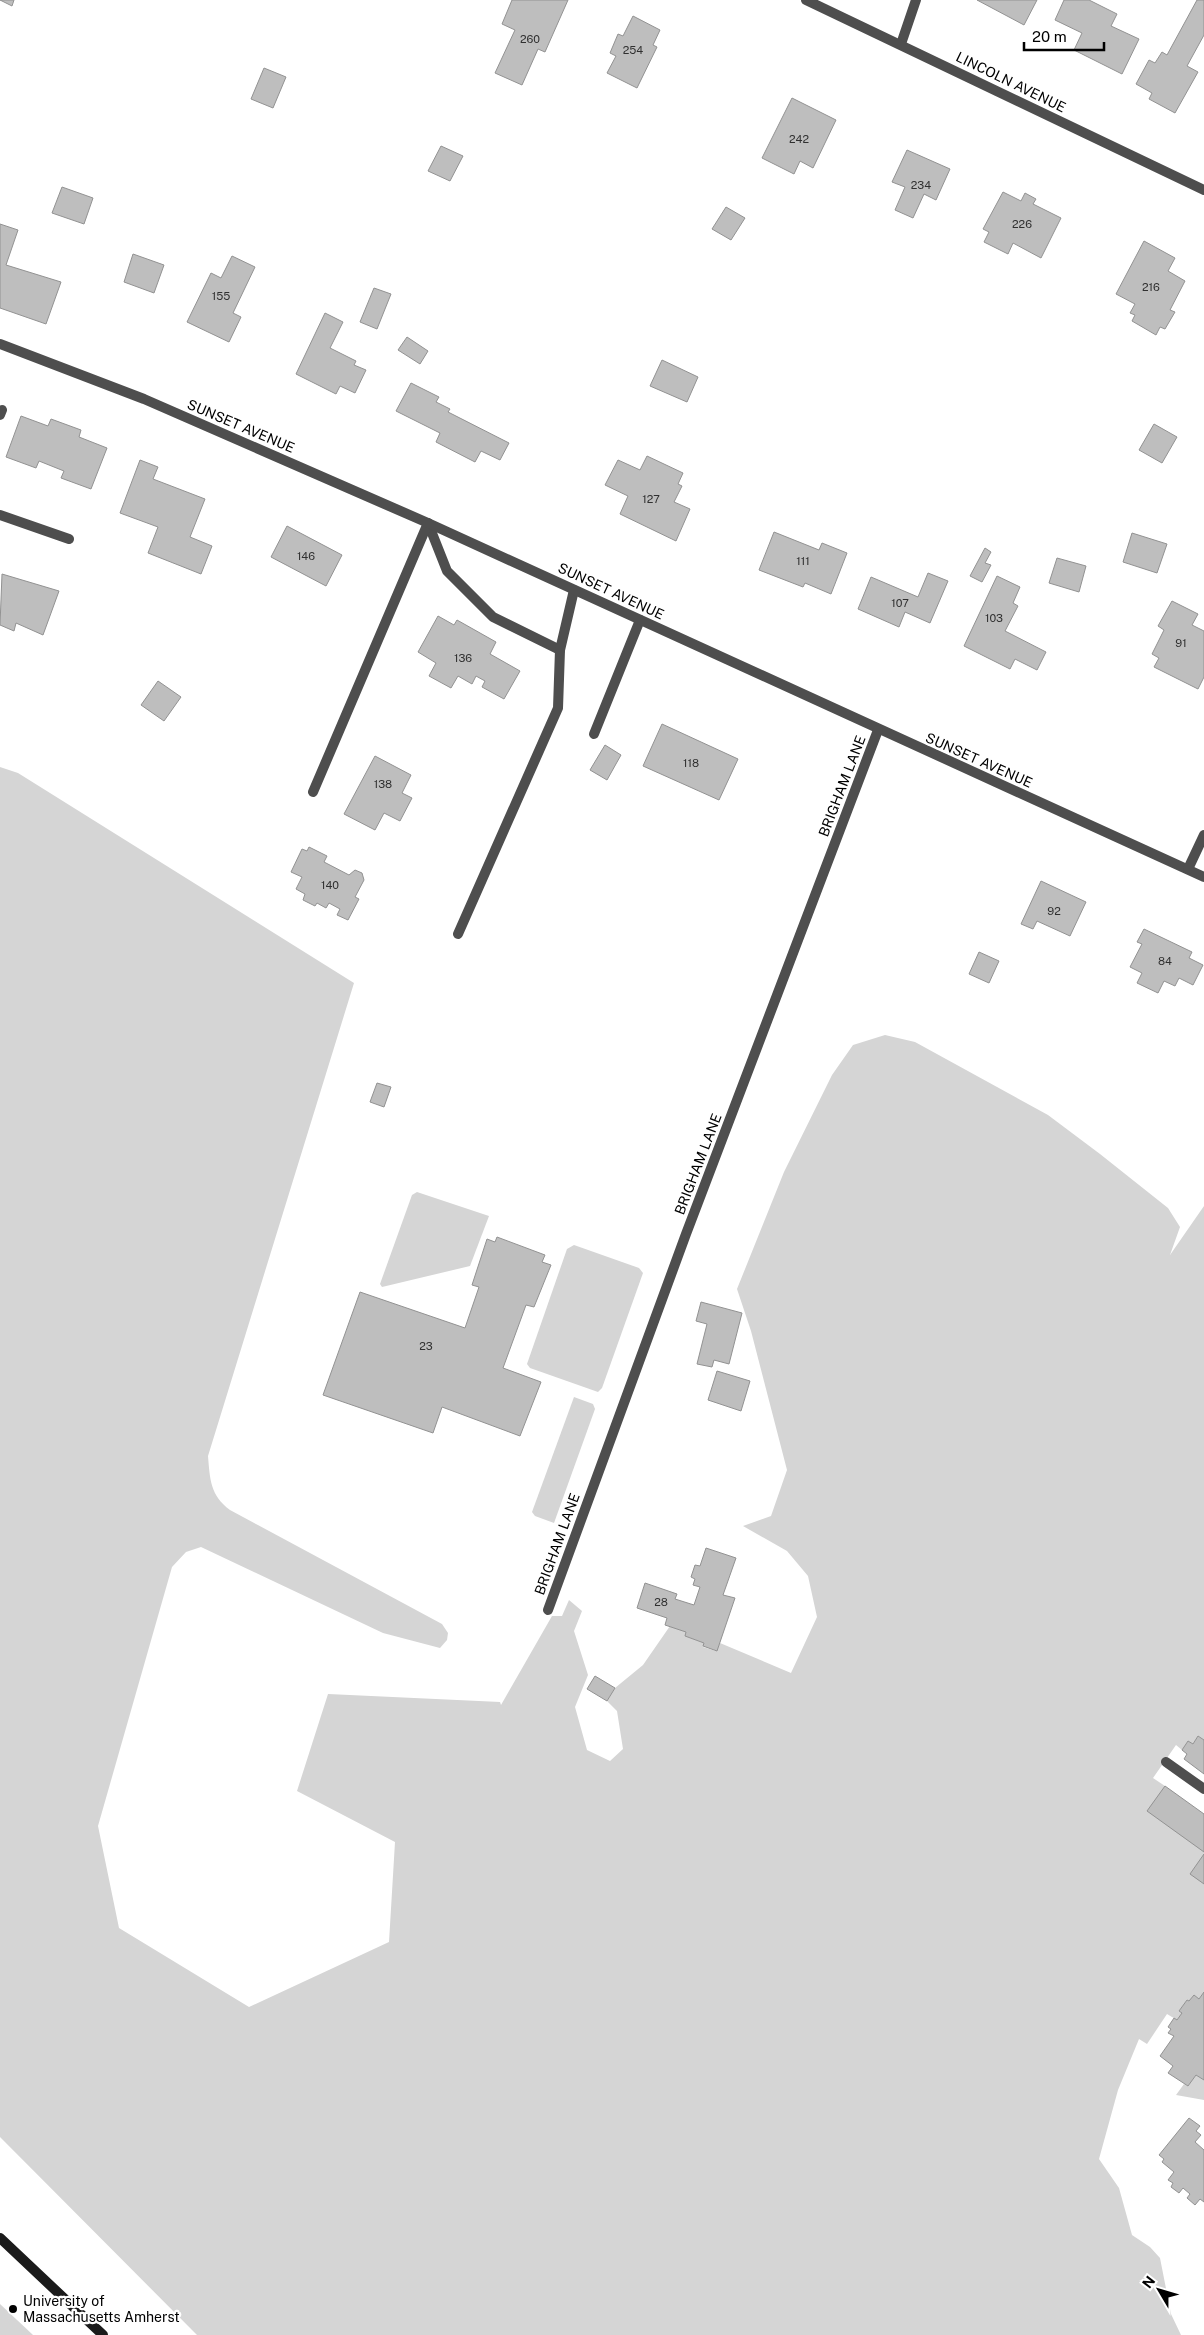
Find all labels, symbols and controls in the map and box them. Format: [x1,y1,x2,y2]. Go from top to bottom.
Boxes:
scale bar [1024,20,1104,52]
text: 20 m [1032,28,1067,45]
house number: 260 [520,33,540,45]
house number: 254 [623,44,643,56]
street label: LINCOLN AVENUE [954,48,1068,116]
house number: 242 [789,133,809,145]
house number: 234 [911,179,931,191]
house number: 226 [1012,218,1032,230]
house number: 216 [1142,281,1160,293]
house number: 155 [212,290,230,302]
street label: SUNSET AVENUE [185,396,297,456]
house number: 127 [642,493,660,505]
house number: 146 [297,550,315,562]
house number: 111 [796,555,810,567]
street label: SUNSET AVENUE [555,559,667,623]
house number: 107 [891,597,909,609]
house number: 103 [985,612,1003,624]
house number: 91 [1175,637,1187,649]
house number: 136 [454,652,472,664]
street label: SUNSET AVENUE [923,729,1035,791]
street label: BRIGHAM LANE [815,733,869,839]
house number: 118 [683,757,699,769]
house number: 138 [374,778,392,790]
house number: 140 [321,879,339,891]
house number: 92 [1047,905,1061,917]
house number: 84 [1158,955,1172,967]
street label: BRIGHAM LANE [671,1111,725,1217]
house number: 23 [419,1340,433,1352]
street label: BRIGHAM LANE [531,1491,583,1597]
house number: 28 [654,1596,668,1608]
north arrow [1134,2265,1184,2315]
text: N [1139,2273,1158,2291]
place label: University of Massachusetts Amherst [23,2293,180,2325]
marker: University of Massachusetts Amherst [7,2303,19,2315]

